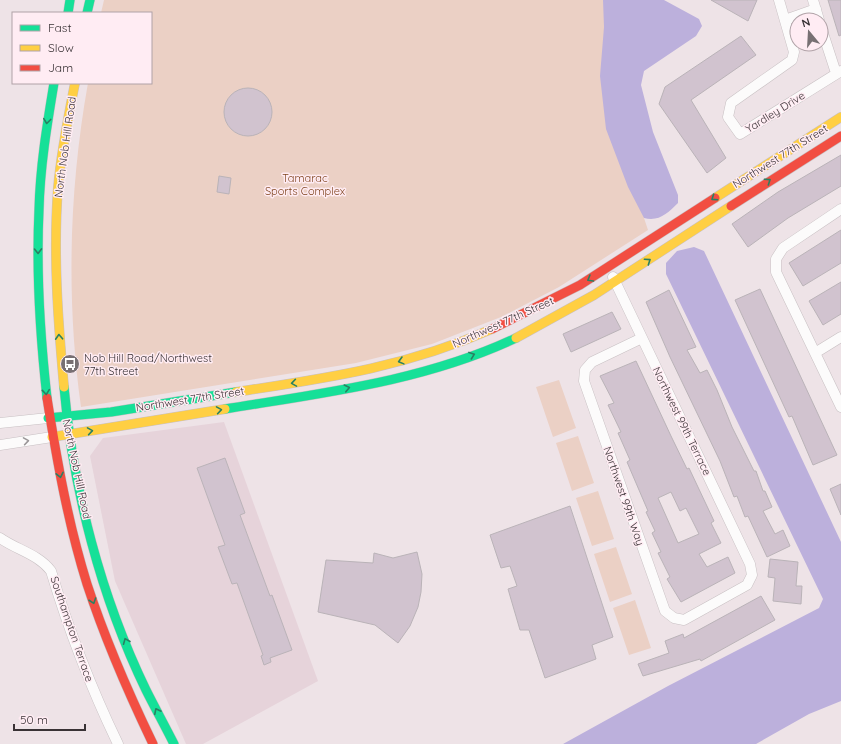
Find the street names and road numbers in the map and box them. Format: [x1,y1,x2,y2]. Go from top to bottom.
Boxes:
street label: Yardley Drive [743,88,807,136]
street label: North Nob Hill Road [51,96,79,198]
street label: Northwest 77th Street [730,121,830,191]
street label: Northwest 77th Street [450,293,556,351]
street label: Northwest 99th Terrace [650,364,714,478]
street label: Northwest 77th Street [135,383,245,414]
street label: North Nob Hill Road [60,418,94,520]
street label: Northwest 99th Way [600,445,648,547]
street label: Southampton Terrace [47,574,97,684]

